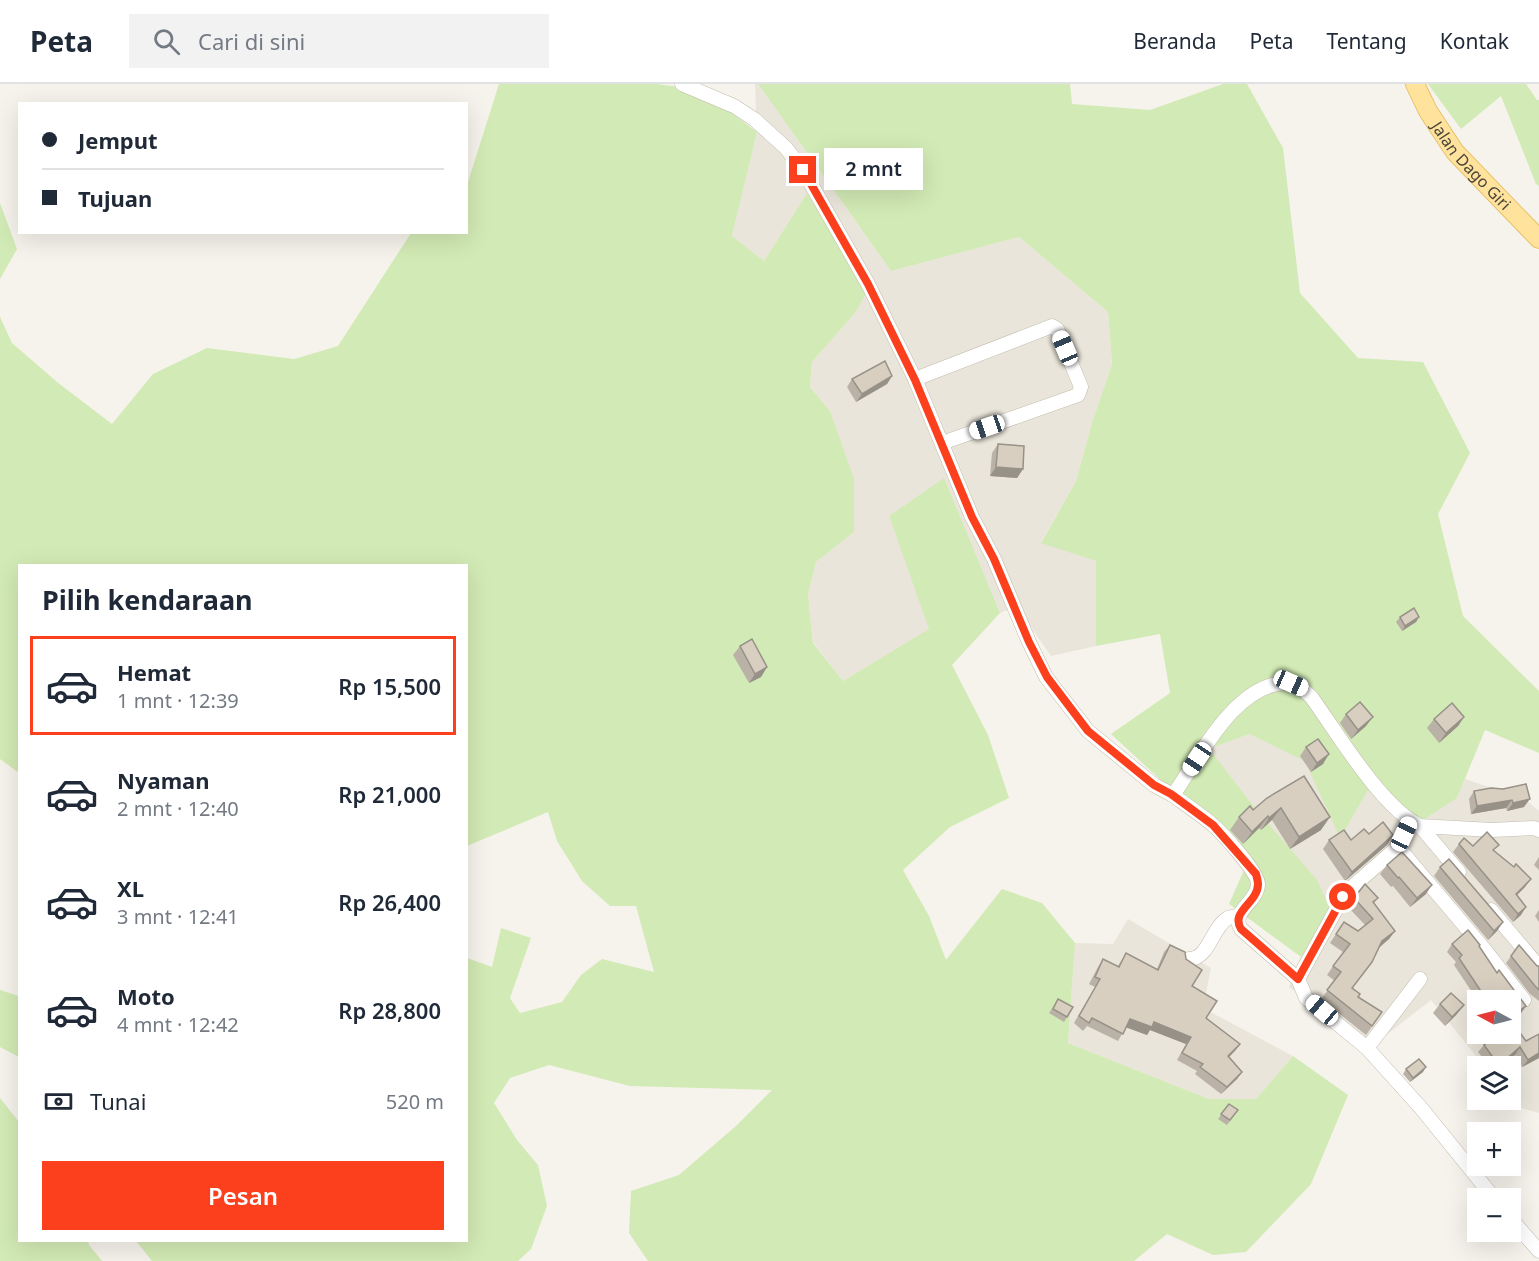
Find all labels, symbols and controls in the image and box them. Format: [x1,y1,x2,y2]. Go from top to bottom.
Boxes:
search box [129,14,549,68]
text: Peta [30,22,93,60]
icon: search [150,25,183,58]
text: Cari di sini [198,26,305,56]
text: Beranda [1133,27,1217,55]
text: Peta [1250,27,1293,55]
text: Tentang [1326,27,1407,55]
text: Kontak [1440,27,1509,55]
street label: Jalan Dago Giri [1426,115,1516,215]
text: Jemput [78,125,158,155]
callout: 2 mnt [824,149,923,191]
text: 2 mnt [845,155,902,182]
route end [789,156,816,183]
text: Tujuan [78,183,152,213]
car [1050,328,1080,368]
car [967,413,1007,441]
text: Pilih kendaraan [42,581,253,618]
text: Hemat [117,657,191,687]
icon: car [45,659,99,713]
car [1271,667,1311,699]
text: Rp 15,500 [338,671,441,701]
text: 1 mnt · 12:39 [117,687,239,714]
car [1179,739,1215,779]
text: Nyaman [117,765,210,795]
icon: car [45,767,99,821]
text: Rp 21,000 [338,779,441,809]
text: 2 mnt · 12:40 [117,795,239,822]
car [1388,814,1420,854]
text: XL [117,873,144,903]
icon: car [45,875,99,929]
route start [1329,883,1356,910]
text: Rp 26,400 [338,887,441,917]
text: 3 mnt · 12:41 [117,903,239,930]
text: Moto [117,981,175,1011]
icon: car [45,983,99,1037]
north arrow [1467,990,1521,1044]
map controls [1467,990,1521,1242]
car [1302,992,1342,1028]
text: Rp 28,800 [338,995,441,1025]
text: 4 mnt · 12:42 [117,1011,239,1038]
button: layers [1467,1056,1521,1110]
icon: cash [42,1085,75,1118]
text: Tunai [90,1086,146,1116]
text: 520 m [386,1088,444,1115]
button: + [1467,1122,1521,1176]
button: Pesan [42,1161,444,1230]
button: − [1467,1188,1521,1242]

